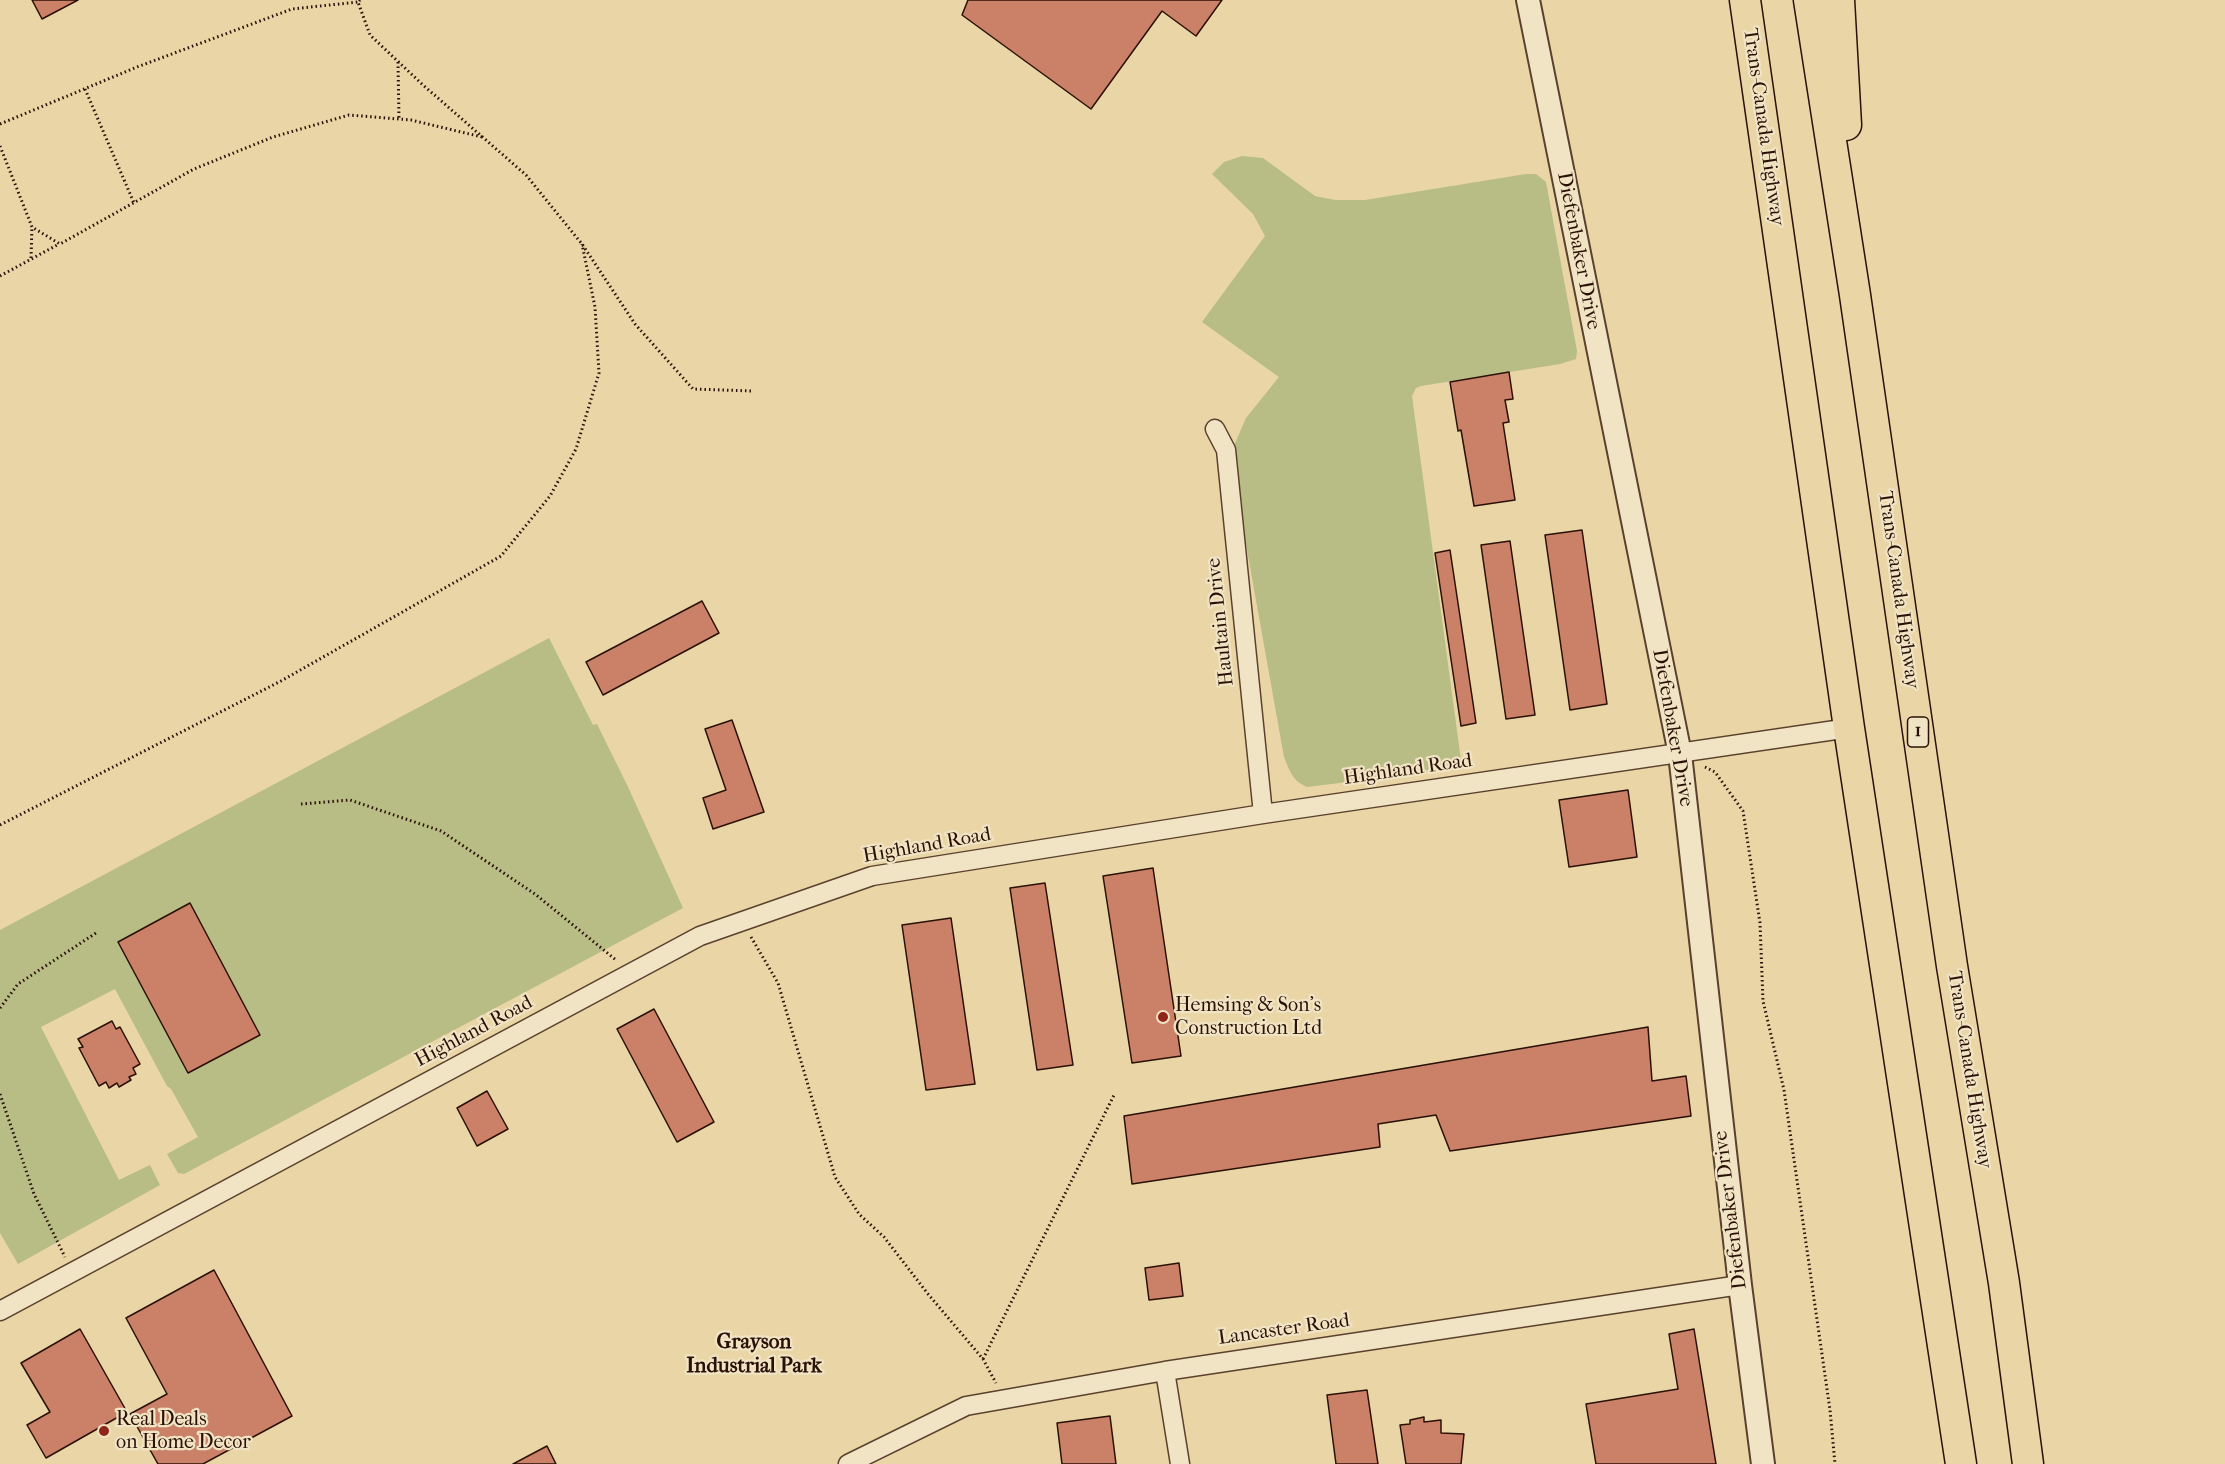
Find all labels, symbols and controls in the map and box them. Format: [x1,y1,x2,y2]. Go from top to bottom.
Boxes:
street label: Trans-Canada Highway [1737,27,1789,227]
street label: Diefenbaker Drive [1551,170,1605,332]
street label: Trans-Canada Highway [1872,490,1924,690]
street label: Haultain Drive [1202,557,1240,687]
street label: Diefenbaker Drive [1646,647,1698,809]
road number: 1 [1908,717,1928,747]
street label: Highland Road [1342,749,1474,791]
street label: Highland Road [861,823,993,869]
street label: Trans-Canada Highway [1942,970,1996,1170]
street label: Highland Road [411,991,537,1073]
place label: Hemsing & Son's Construction Ltd [1175,994,1322,1041]
marker: Hemsing & Son's Construction Ltd [1156,1010,1170,1024]
street label: Diefenbaker Drive [1709,1129,1753,1291]
street label: Lancaster Road [1217,1309,1351,1351]
district label: Grayson Industrial Park [686,1330,822,1380]
place label: Real Deals on Home Decor [116,1408,251,1455]
marker: Real Deals on Home Decor [97,1424,111,1438]

